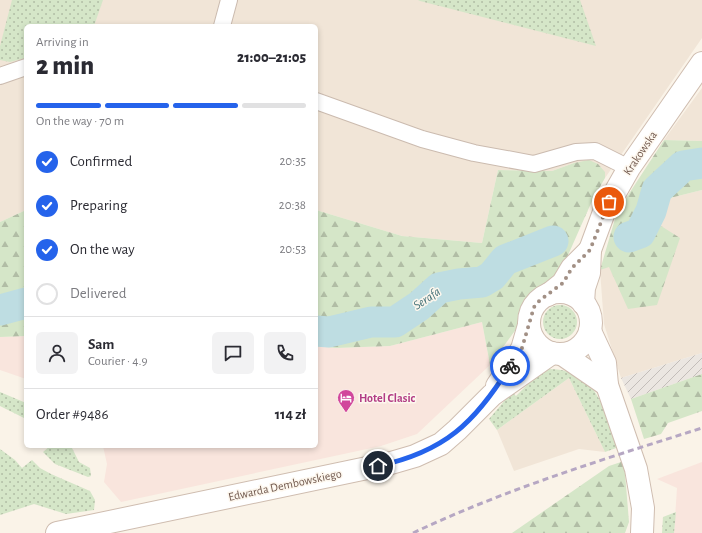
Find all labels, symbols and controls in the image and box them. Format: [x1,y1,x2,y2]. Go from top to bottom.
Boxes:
text: Arriving in [36,36,89,49]
text: 21:00–21:05 [237,50,306,65]
text: 2 min [36,53,94,79]
text: On the way · 70 m [36,115,124,128]
street label: Krakowska [621,129,659,177]
icon: check [36,151,58,173]
text: Confirmed [70,154,132,169]
text: 20:35 [279,155,306,168]
pin [592,185,626,219]
icon: bag [598,191,620,213]
icon: check [36,195,58,217]
text: Preparing [70,198,127,213]
text: 20:38 [279,199,306,212]
icon: check [36,239,58,261]
text: On the way [70,242,135,257]
text: 20:53 [279,243,306,256]
water label: Serafa [411,285,443,313]
text: Delivered [70,286,127,301]
button: person [36,332,78,374]
button: chat [212,332,254,374]
button: phone [264,332,306,374]
text: Sam [88,337,114,352]
courier [490,346,530,386]
text: Courier · 4.9 [88,355,148,368]
icon: bike [499,355,521,377]
hotel icon: Hotel Clasic [336,388,356,413]
place label: Hotel Clasic [359,392,416,404]
text: Order #9486 [36,407,109,422]
text: 114 zł [275,407,306,422]
pin [361,449,395,483]
icon: home [367,455,389,477]
street label: Edwarda Dembowskiego [227,467,343,503]

